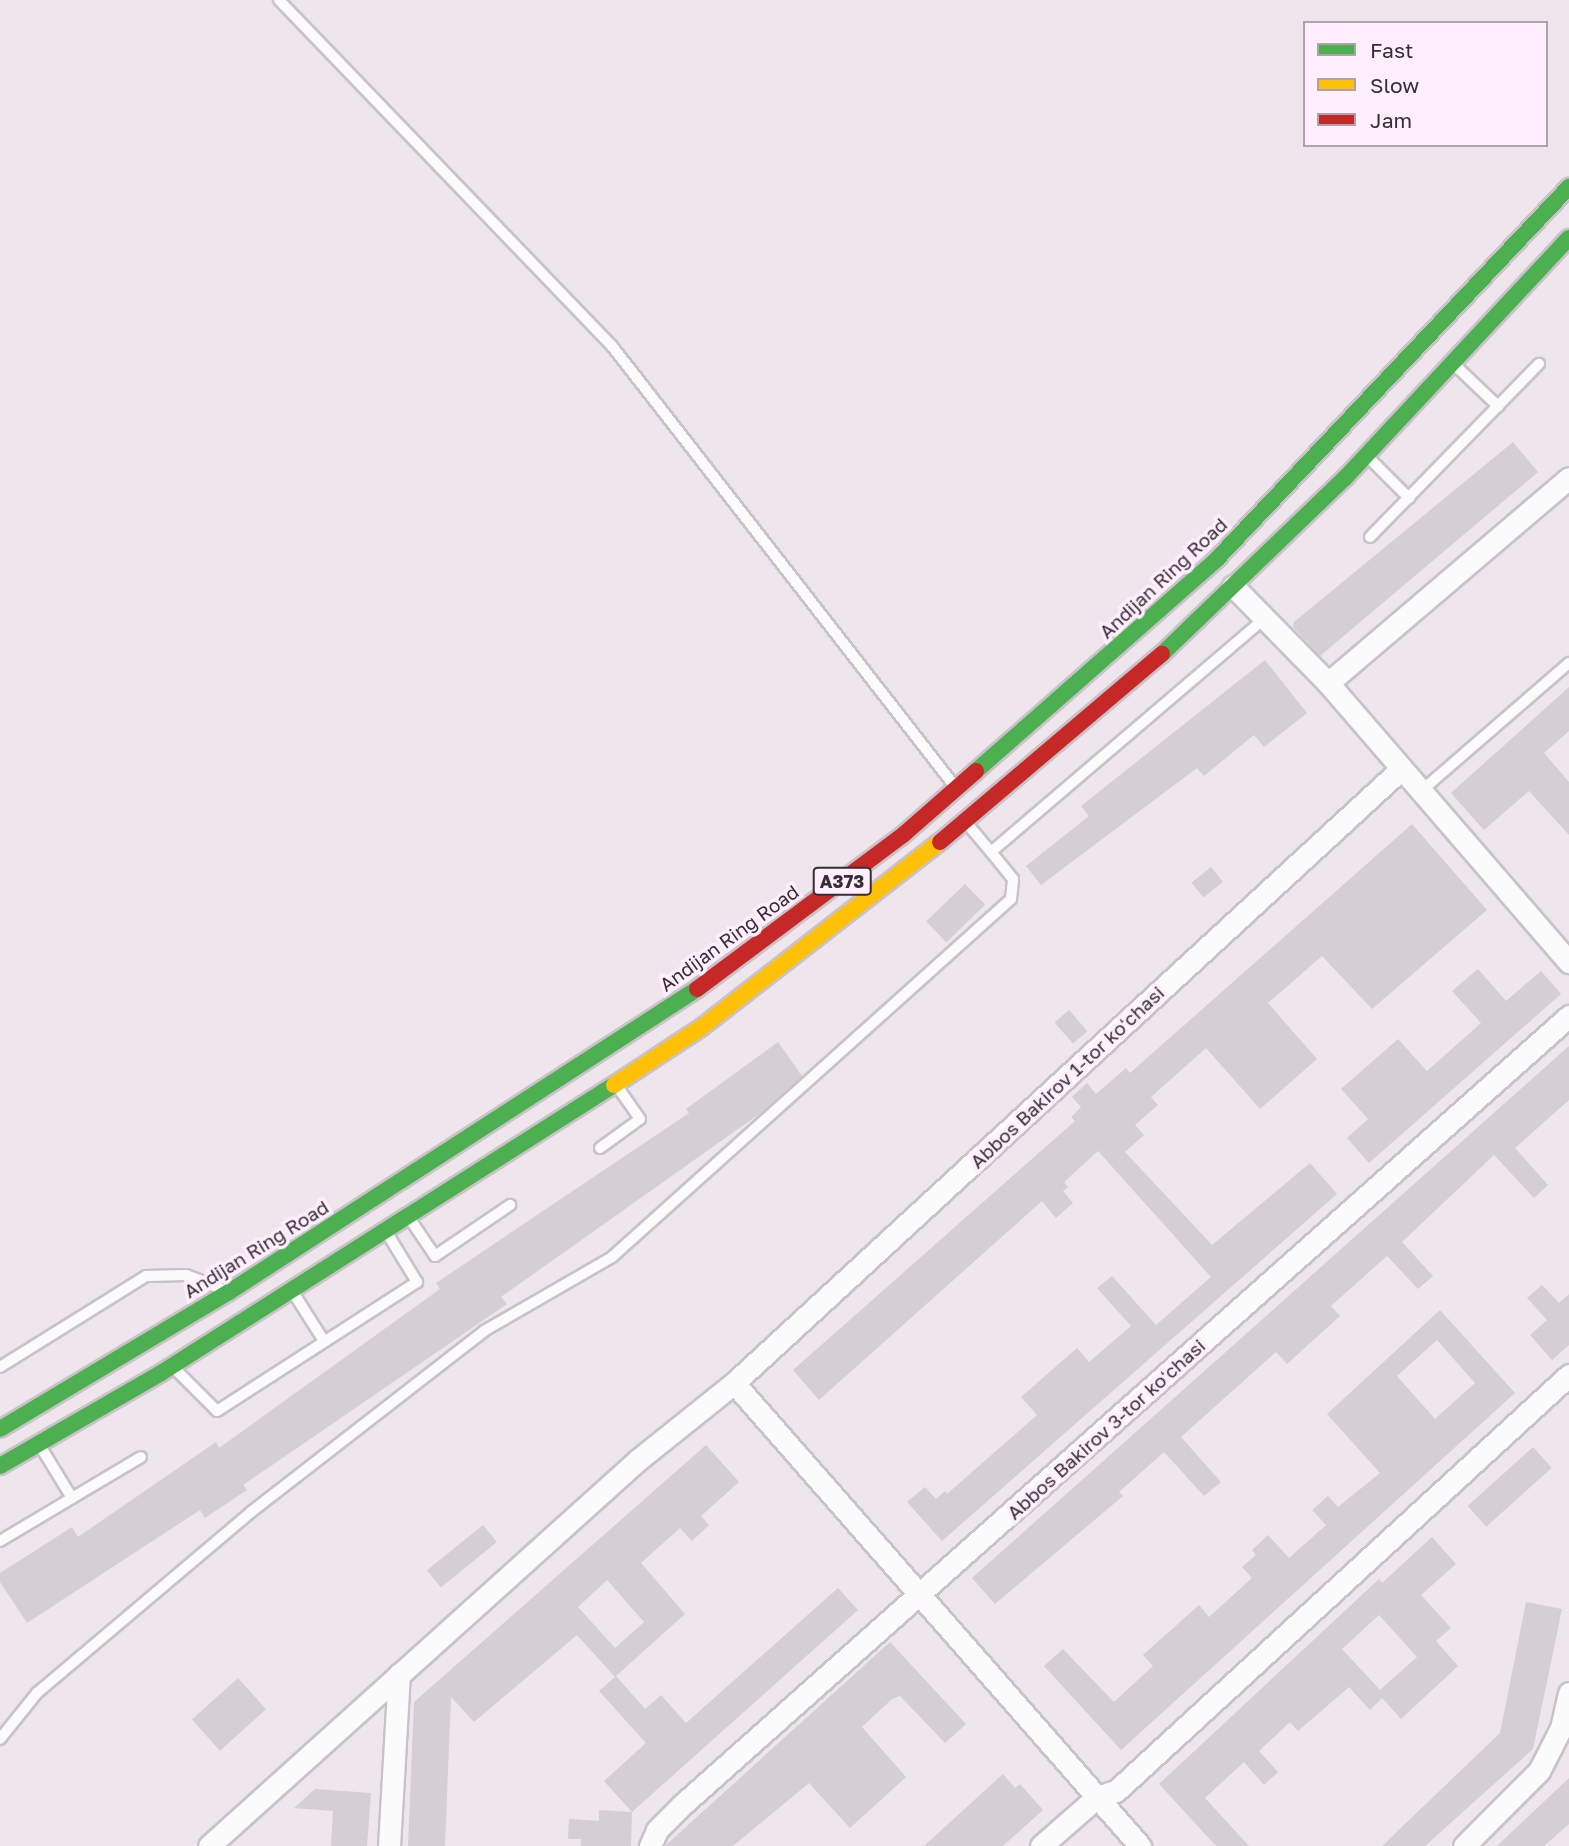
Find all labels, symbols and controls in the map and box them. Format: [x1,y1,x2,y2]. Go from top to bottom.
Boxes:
legend [1303,21,1548,147]
text: Fast [1370,37,1413,63]
text: Slow [1370,72,1419,98]
text: Jam [1370,107,1412,133]
street label: Andijan Ring Road [1094,513,1232,643]
road number: A373 [812,866,872,896]
street label: Andijan Ring Road [655,880,803,996]
street label: Abbos Bakirov 1-tor koʻchasi [965,981,1169,1173]
street label: Andijan Ring Road [180,1195,332,1303]
street label: Abbos Bakirov 3-tor koʻchasi [1002,1334,1210,1524]

